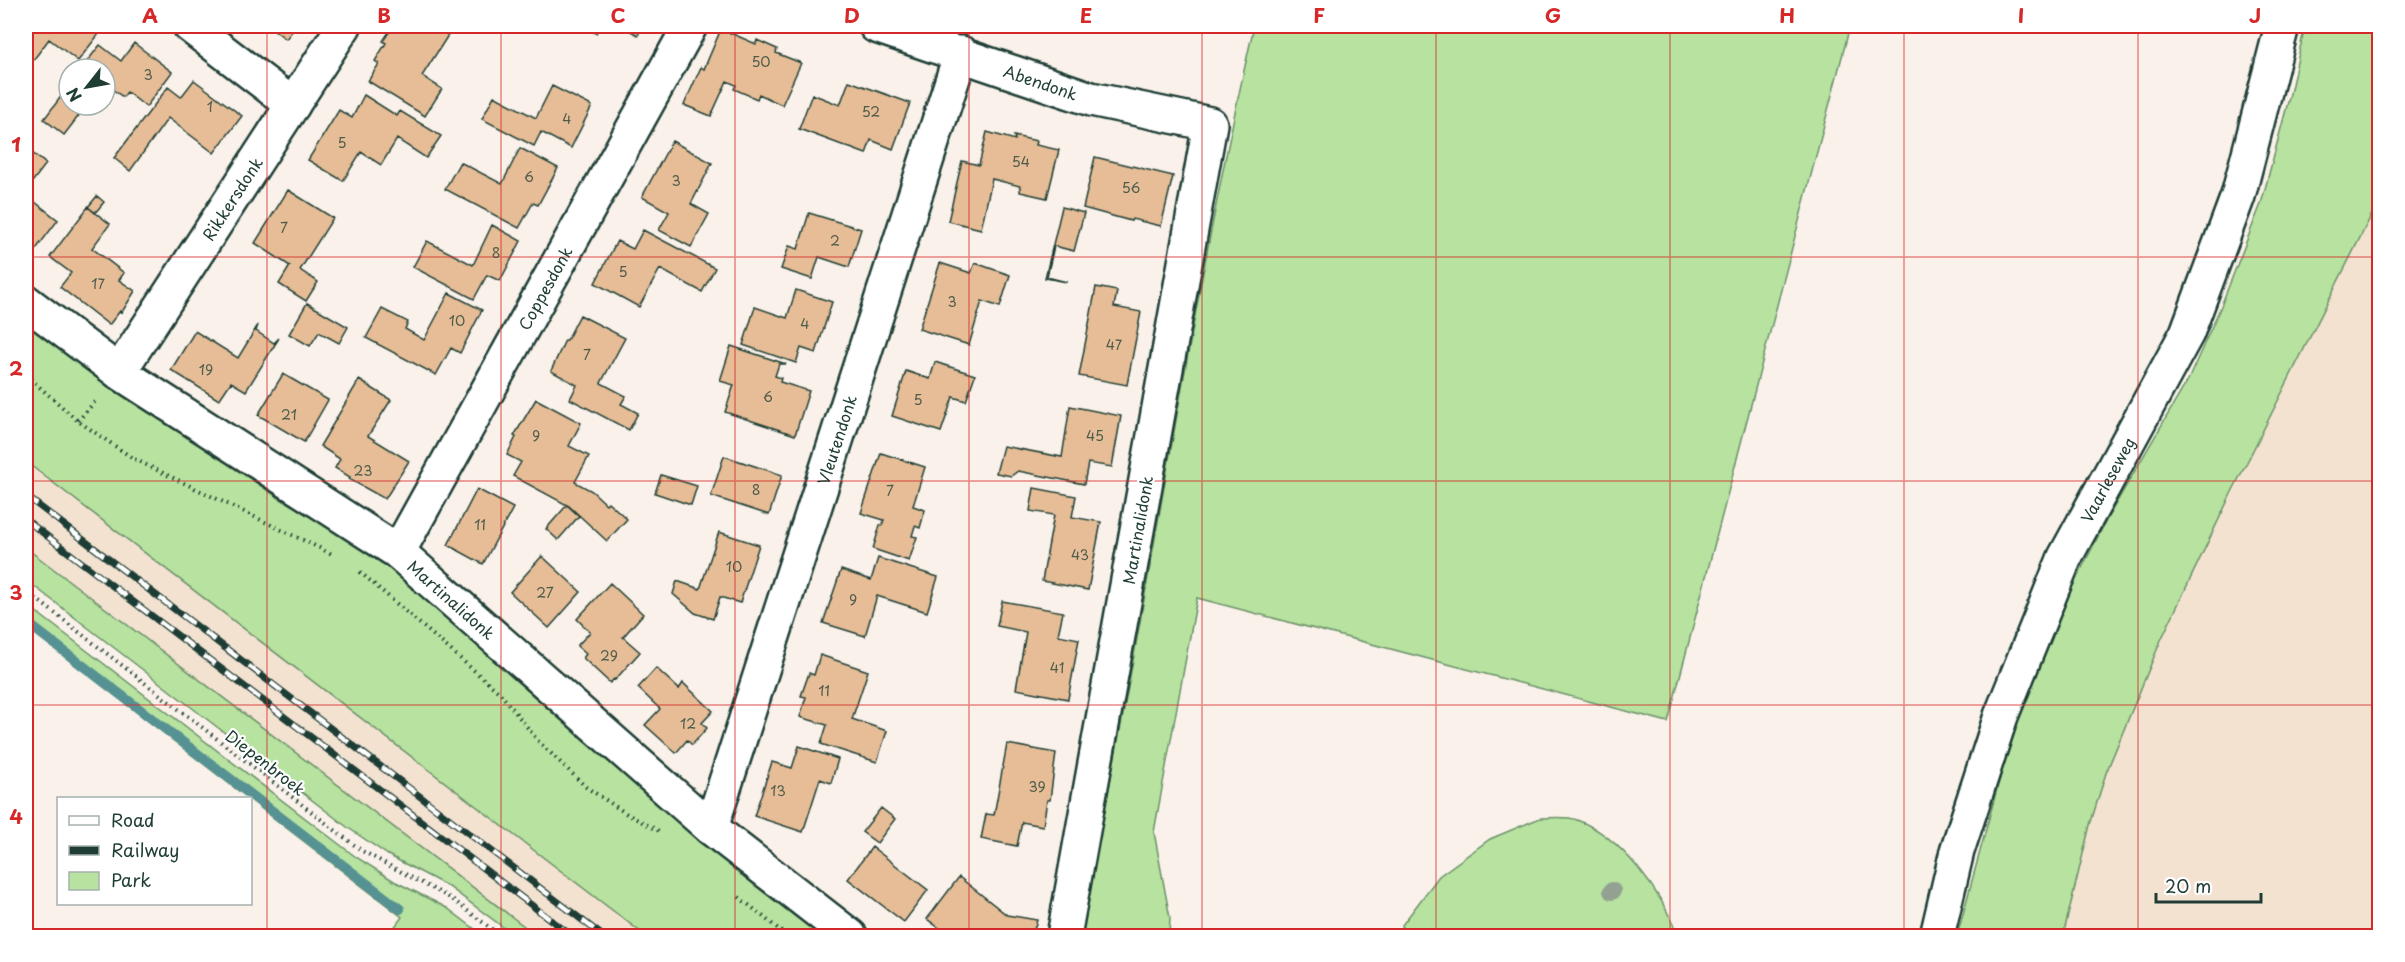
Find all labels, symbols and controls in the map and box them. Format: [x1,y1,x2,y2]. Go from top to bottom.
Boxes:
text: A [142,0,158,30]
text: B [377,0,391,30]
text: C [610,0,626,30]
text: D [844,0,860,30]
text: E [1080,0,1092,30]
text: F [1313,0,1325,30]
text: G [1545,0,1561,30]
text: H [1779,0,1795,30]
text: I [2018,0,2024,30]
text: J [2249,0,2261,30]
house number: 50 [751,51,771,72]
north arrow [57,57,117,117]
street label: Abendonk [1001,58,1081,106]
house number: 3 [143,64,153,85]
text: N [60,84,87,107]
house number: 1 [207,96,213,117]
house number: 52 [862,101,880,122]
house number: 4 [562,108,572,129]
text: 1 [11,129,21,159]
house number: 5 [337,132,347,153]
house number: 54 [1012,151,1030,172]
street label: Rikkersdonk [196,152,268,245]
house number: 6 [524,166,534,187]
house number: 3 [671,170,681,191]
house number: 56 [1122,177,1141,198]
house number: 7 [280,217,288,238]
house number: 2 [830,230,840,251]
house number: 8 [492,242,500,263]
street label: Coppesdonk [512,242,577,334]
house number: 5 [618,261,628,282]
house number: 17 [91,273,105,294]
house number: 3 [947,291,957,312]
house number: 10 [449,310,465,331]
house number: 4 [800,313,810,334]
house number: 47 [1106,334,1123,355]
house number: 7 [583,344,591,365]
text: 2 [9,353,23,383]
house number: 19 [199,359,213,380]
house number: 6 [763,386,773,407]
house number: 5 [913,389,923,410]
street label: Vleutendonk [811,392,862,488]
house number: 21 [281,404,297,425]
house number: 9 [532,425,540,446]
house number: 45 [1086,425,1104,446]
street label: Vaarleseweg [2074,432,2140,527]
house number: 23 [354,460,372,481]
street label: Martinalidonk [1116,474,1158,586]
house number: 8 [752,479,760,500]
house number: 7 [886,480,894,501]
house number: 11 [474,514,486,535]
house number: 43 [1071,544,1089,565]
street label: Martinalidonk [403,554,501,645]
house number: 10 [726,556,742,577]
text: 3 [9,577,23,607]
house number: 27 [536,582,554,603]
house number: 9 [849,589,857,610]
house number: 29 [600,645,618,666]
house number: 41 [1050,657,1064,678]
house number: 11 [818,680,830,701]
house number: 12 [680,713,696,734]
street label: Diepenbroek [221,723,311,801]
house number: 39 [1028,776,1046,797]
house number: 13 [770,780,786,801]
legend [57,797,252,905]
text: 4 [9,801,23,831]
text: Road [111,806,155,833]
text: Railway [111,836,179,863]
text: Park [111,866,151,893]
scale bar [2156,866,2261,904]
text: 20 m [2165,872,2211,899]

